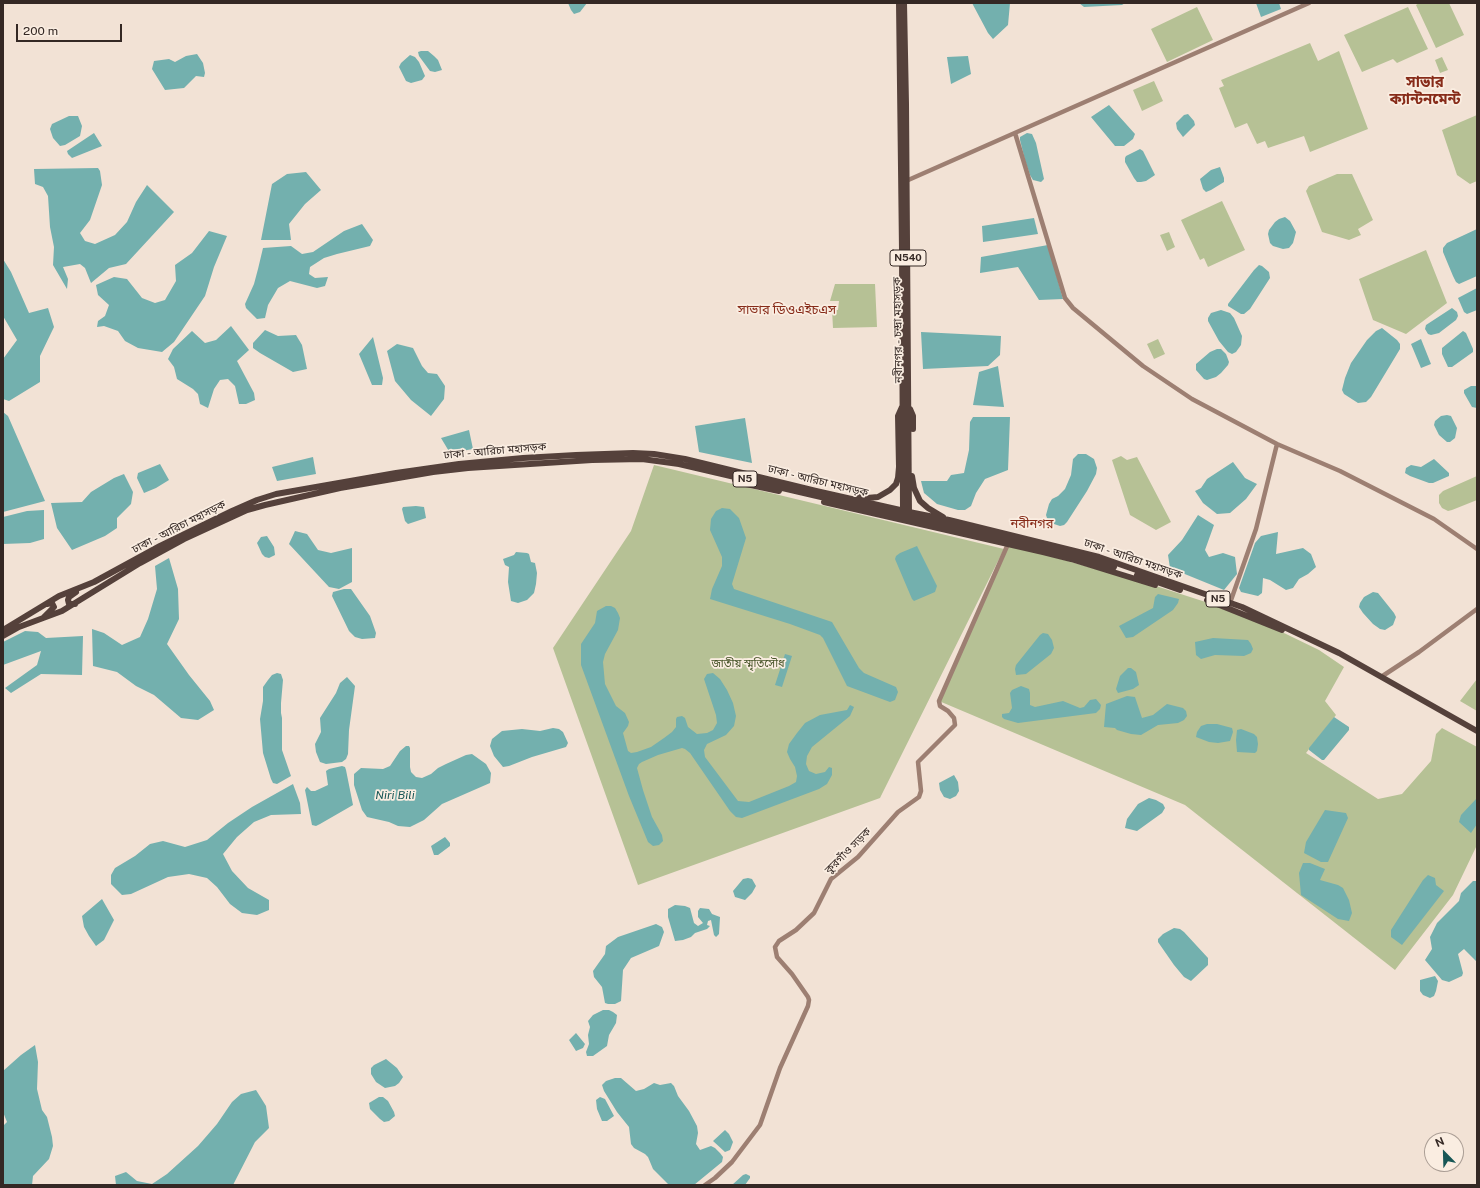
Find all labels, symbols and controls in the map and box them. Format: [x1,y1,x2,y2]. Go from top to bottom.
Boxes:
scale bar [18,16,124,42]
text: 200 m [23,24,58,38]
district label: সাভার ক্যান্টনমেন্ট [1389,73,1461,108]
road number: N540 [890,250,926,266]
street label: নবীনগর - চন্দ্রা মহাসড়ক [890,277,906,383]
district label: সাভার ডিওএইচএস [738,302,836,318]
street label: ঢাকা - আরিচা মহাসড়ক [443,440,547,462]
street label: ঢাকা - আরিচা মহাসড়ক [766,462,870,500]
road number: N5 [733,471,757,487]
street label: ঢাকা - আরিচা মহাসড়ক [130,498,228,556]
district label: নবীনগর [1010,516,1054,532]
street label: ঢাকা - আরিচা মহাসড়ক [1082,536,1184,582]
road number: N5 [1206,591,1230,607]
park label: জাতীয় স্মৃতিসৌধ [711,657,785,671]
water label: Niri Bili [375,788,415,802]
street label: কুরগাঁও সড়ক [822,825,874,877]
north arrow [1424,1132,1464,1172]
text: N [1433,1135,1446,1149]

